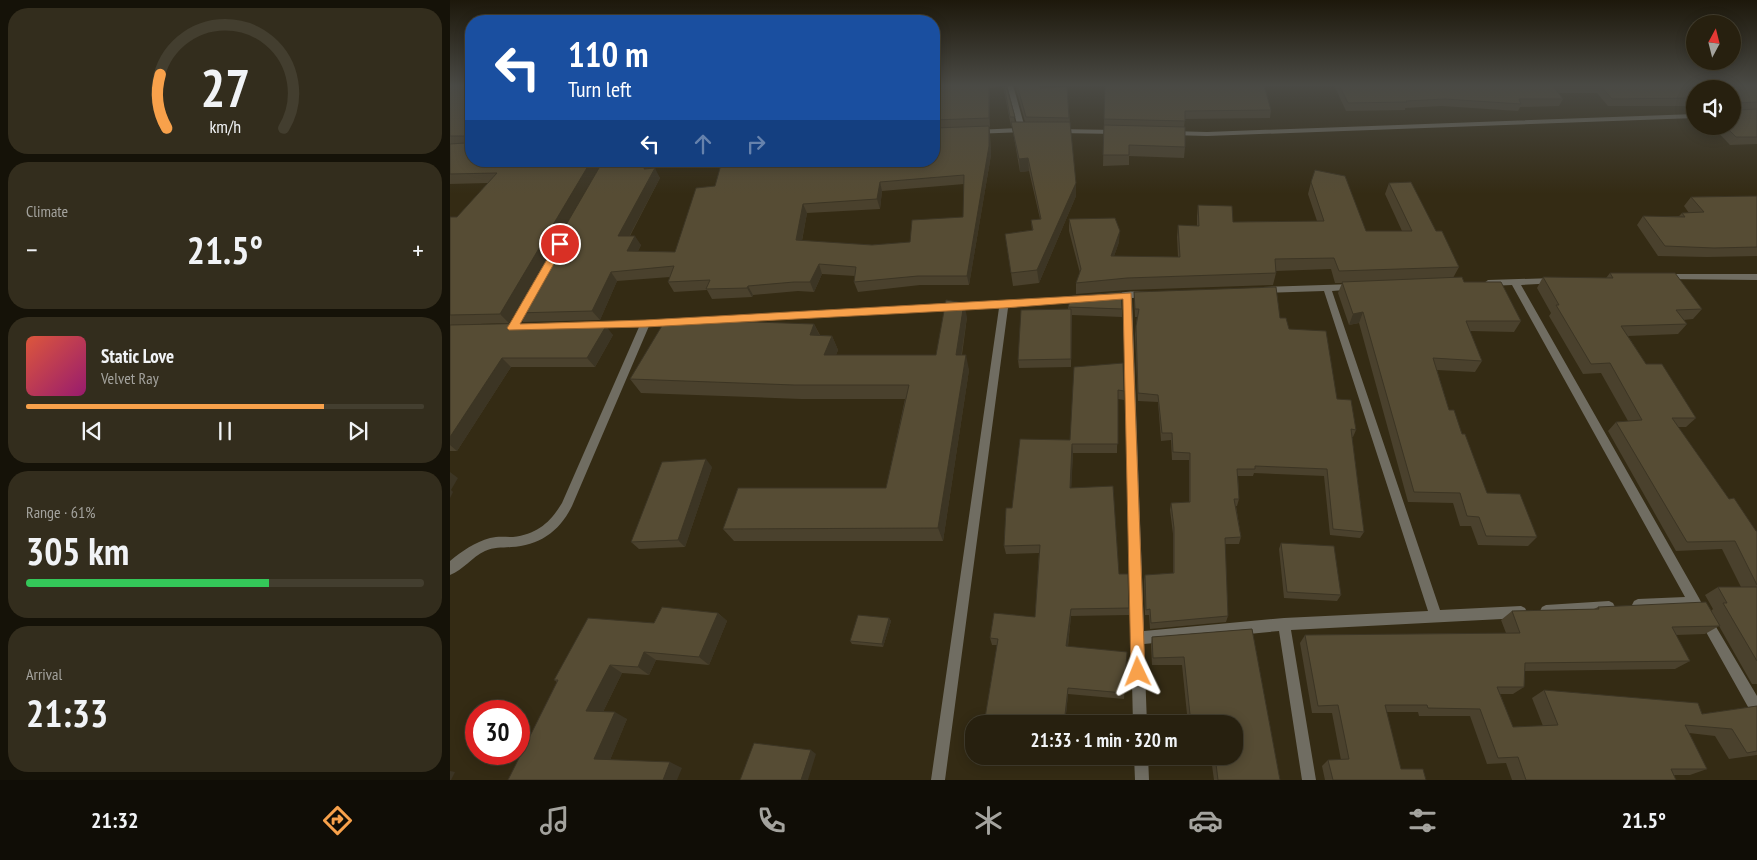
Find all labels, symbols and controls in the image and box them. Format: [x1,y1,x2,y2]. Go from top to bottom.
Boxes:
north arrow [1686,15,1741,70]
map controls [1686,15,1741,135]
text: 110 m [568,31,649,77]
icon: left [485,35,550,100]
text: 27 [200,54,250,121]
text: Turn left [568,75,632,103]
button: sound [1686,80,1741,135]
text: km/h [209,115,241,138]
icon: left [636,130,664,158]
icon: ahead [689,130,717,158]
icon: right [742,130,770,158]
text: Climate [26,201,68,221]
pin [539,223,581,265]
text: 21.5° [187,225,263,274]
icon: arrive [546,230,574,258]
text: − [26,231,38,268]
text: + [412,231,424,268]
text: Static Love [101,344,174,368]
text: Velvet Ray [101,368,159,388]
icon: previous [78,417,106,445]
icon: pause [211,417,239,445]
icon: next [344,417,372,445]
text: Range · 61% [26,502,95,522]
text: 305 km [26,526,129,575]
position arrow [1111,645,1163,697]
text: Arrival [26,664,62,684]
text: 21:33 [26,688,108,737]
speed limit sign: 30 [465,700,530,765]
text: 21:33 · 1 min · 320 m [1031,728,1177,752]
icon: directions [320,803,355,838]
icon: music [537,803,572,838]
icon: phone [754,803,789,838]
icon: climate [971,803,1006,838]
icon: car [1188,803,1223,838]
icon: filters [1405,803,1440,838]
text: 21:32 [91,806,139,834]
text: 21.5° [1622,806,1666,834]

